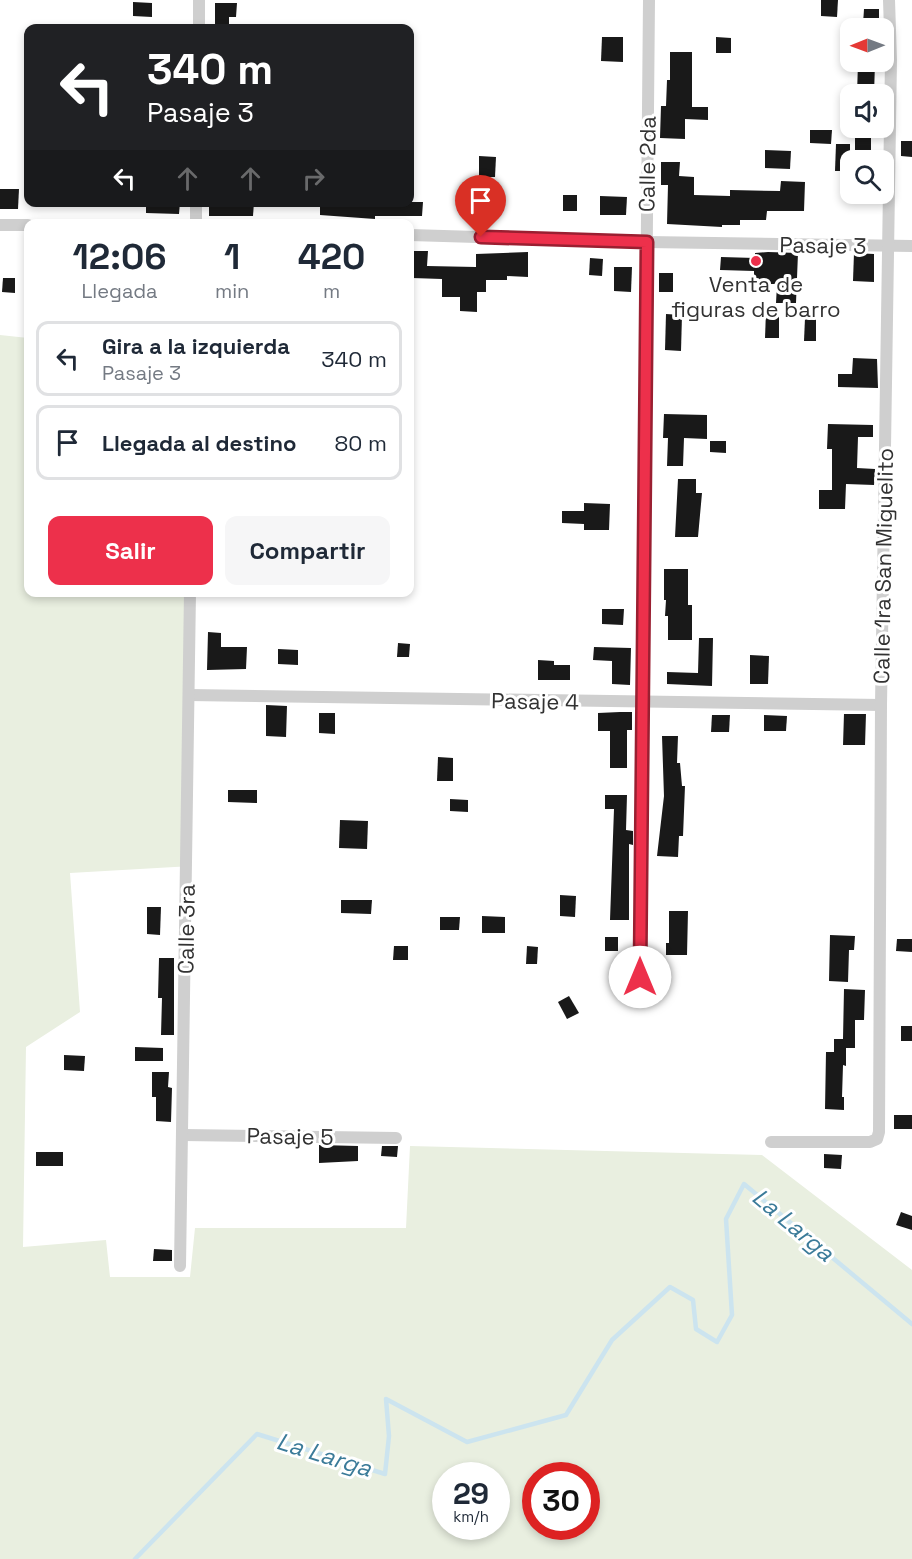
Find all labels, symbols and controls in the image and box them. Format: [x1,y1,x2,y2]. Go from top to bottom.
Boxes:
north arrow [840,18,894,72]
map controls [840,18,894,204]
text: 340 m [147,43,273,96]
icon: left [48,48,126,126]
button: sound [840,84,894,138]
text: Pasaje 3 [147,95,254,130]
street label: Calle 2da [632,115,662,212]
button: search [840,150,894,204]
icon: left [108,162,141,195]
icon: ahead [171,162,204,195]
icon: ahead [234,162,267,195]
icon: right [297,162,330,195]
pin [455,175,506,237]
icon: arrive [464,184,497,217]
street label: Pasaje 3 [779,230,867,260]
text: 12:06 [73,234,166,280]
text: 1 [224,234,240,280]
text: 420 [298,234,365,280]
marker: Venta de figuras de barro [749,254,763,268]
place label: Venta de figuras de barro [671,270,841,323]
text: Llegada [81,278,158,304]
text: min [215,278,249,304]
text: m [323,278,340,304]
text: Gira a la izquierda [102,332,290,360]
icon: left [51,342,84,375]
text: 340 m [321,345,387,373]
text: Pasaje 3 [102,360,181,386]
icon: arrive [51,426,84,459]
text: Llegada al destino [102,429,296,457]
text: 80 m [335,429,387,457]
street label: Calle 1ra San Miguelito [867,448,899,684]
button: Salir [48,516,213,585]
button: Compartir [225,516,390,585]
street label: Pasaje 4 [491,686,579,716]
street label: Calle 3ra [171,883,201,974]
position arrow [608,945,672,1009]
street label: Pasaje 5 [246,1121,334,1151]
water label: La Larga [746,1181,841,1268]
water label: La Larga [273,1425,376,1484]
speed limit sign: 30 [522,1462,600,1540]
text: 29 [453,1474,489,1513]
text: km/h [453,1507,489,1526]

